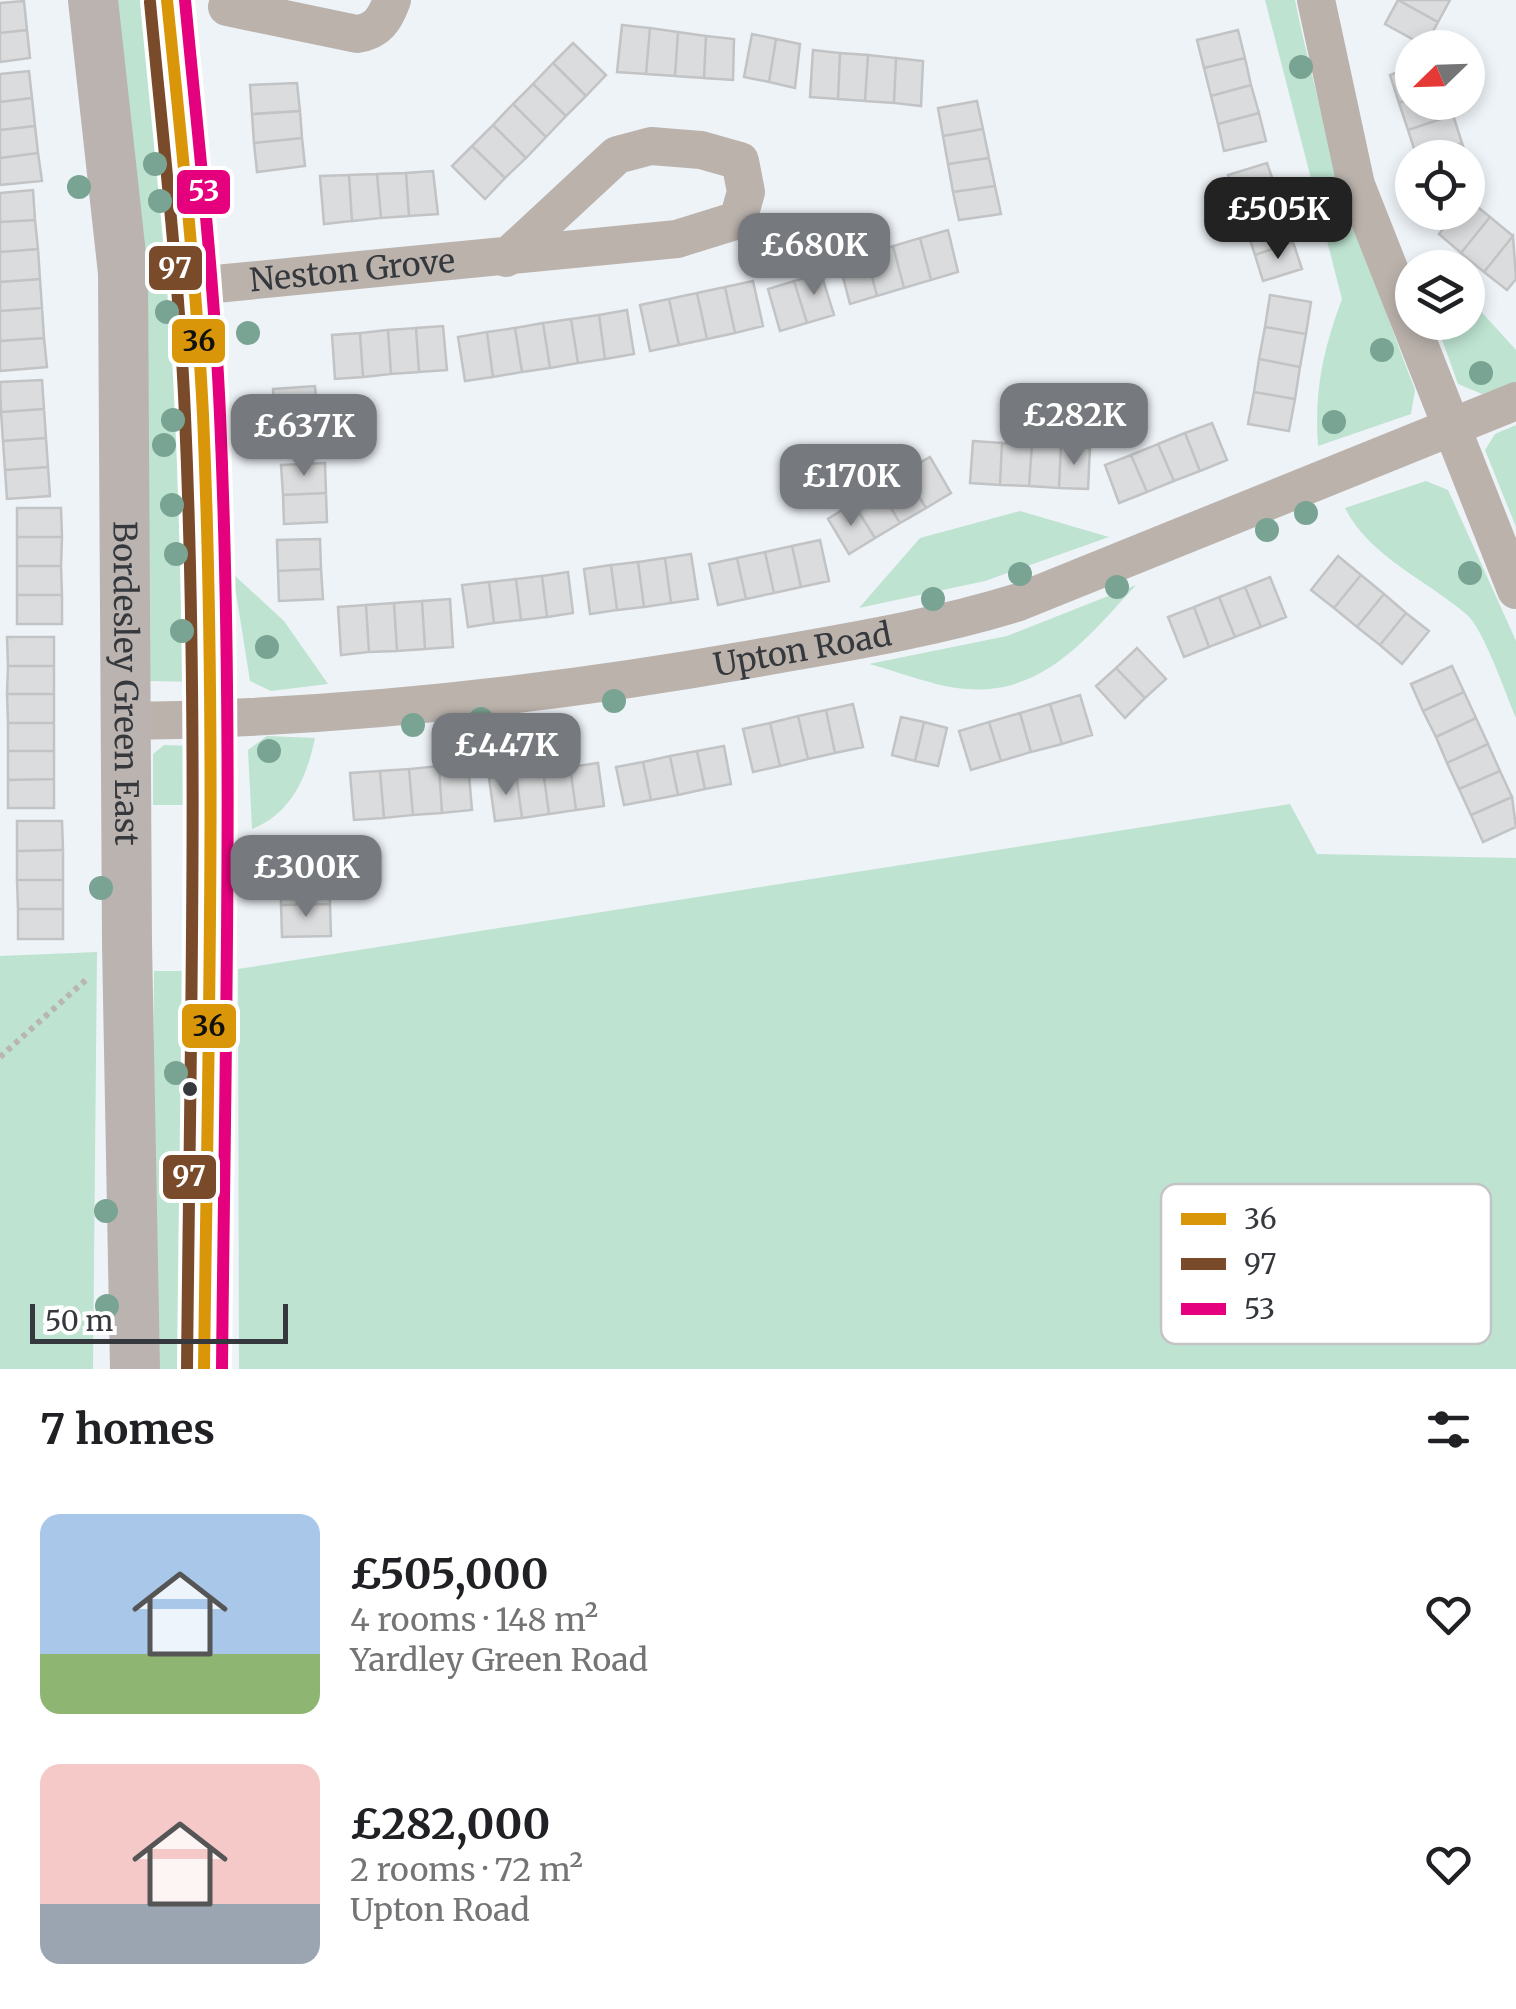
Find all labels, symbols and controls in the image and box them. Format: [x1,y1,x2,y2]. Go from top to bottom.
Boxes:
north arrow [1395,30,1485,120]
map controls [1395,30,1485,340]
button: locate [1395,140,1485,230]
line badge: 53 [175,168,232,216]
text: 53 [188,173,220,209]
pin: £505K [1208,177,1348,262]
text: £505K [1226,189,1330,229]
pin: £680K [744,213,884,298]
text: £680K [760,225,868,265]
street label: Neston Grove [248,241,457,301]
line badge: 97 [147,244,204,292]
text: 97 [158,250,192,286]
button: layers [1395,250,1485,340]
line badge: 36 [170,317,227,365]
text: 36 [183,323,215,359]
pin: £282K [1004,383,1144,468]
pin: £637K [234,394,374,479]
text: £282K [1022,395,1126,435]
text: £637K [253,406,355,446]
pin: £170K [781,444,921,529]
text: £170K [802,456,900,496]
street label: Bordesley Green East [104,521,146,846]
street label: Upton Road [710,614,895,685]
pin: £447K [436,713,576,798]
text: £447K [454,725,558,765]
pin: £300K [236,835,376,920]
text: £300K [253,847,359,887]
line badge: 36 [180,1002,238,1050]
text: 36 [193,1008,225,1044]
unlabelled marker [180,1079,200,1099]
line badge: 97 [161,1153,218,1201]
text: 97 [172,1158,206,1194]
legend [1161,1184,1491,1344]
text: 36 [1244,1201,1277,1237]
text: 97 [1244,1246,1276,1282]
text: 53 [1244,1291,1275,1327]
scale bar [30,1299,288,1344]
text: 50 m [45,1303,113,1339]
icon: filters [1421,1402,1476,1457]
text: 7 homes [40,1403,215,1455]
text: £505,000 [350,1548,549,1600]
icon: home [120,1554,240,1674]
icon: heart [1421,1587,1476,1642]
text: 4 rooms · 148 m² [350,1600,598,1640]
text: Yardley Green Road [350,1640,648,1680]
text: £282,000 [350,1798,550,1850]
icon: home [120,1804,240,1924]
icon: heart [1421,1837,1476,1892]
text: 2 rooms · 72 m² [350,1850,583,1890]
text: Upton Road [350,1890,530,1930]

